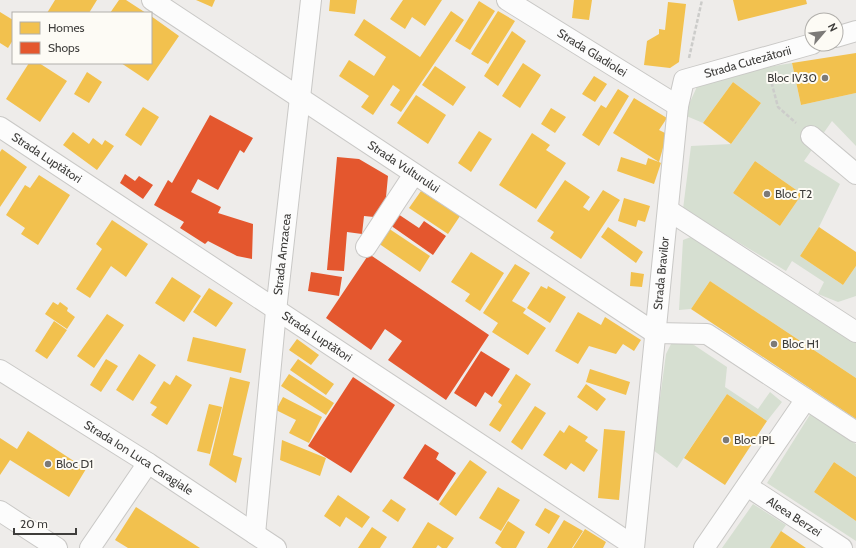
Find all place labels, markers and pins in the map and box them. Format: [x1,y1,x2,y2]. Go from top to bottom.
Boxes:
place label: Bloc IV30 [767,70,817,85]
marker: Bloc IV30 [820,73,830,83]
place label: Bloc T2 [775,186,812,201]
marker: Bloc T2 [762,189,772,199]
place label: Bloc H1 [782,336,819,351]
marker: Bloc H1 [769,339,779,349]
place label: Bloc IPL [734,432,775,447]
marker: Bloc IPL [721,435,731,445]
place label: Bloc D1 [56,456,93,471]
marker: Bloc D1 [43,459,53,469]

